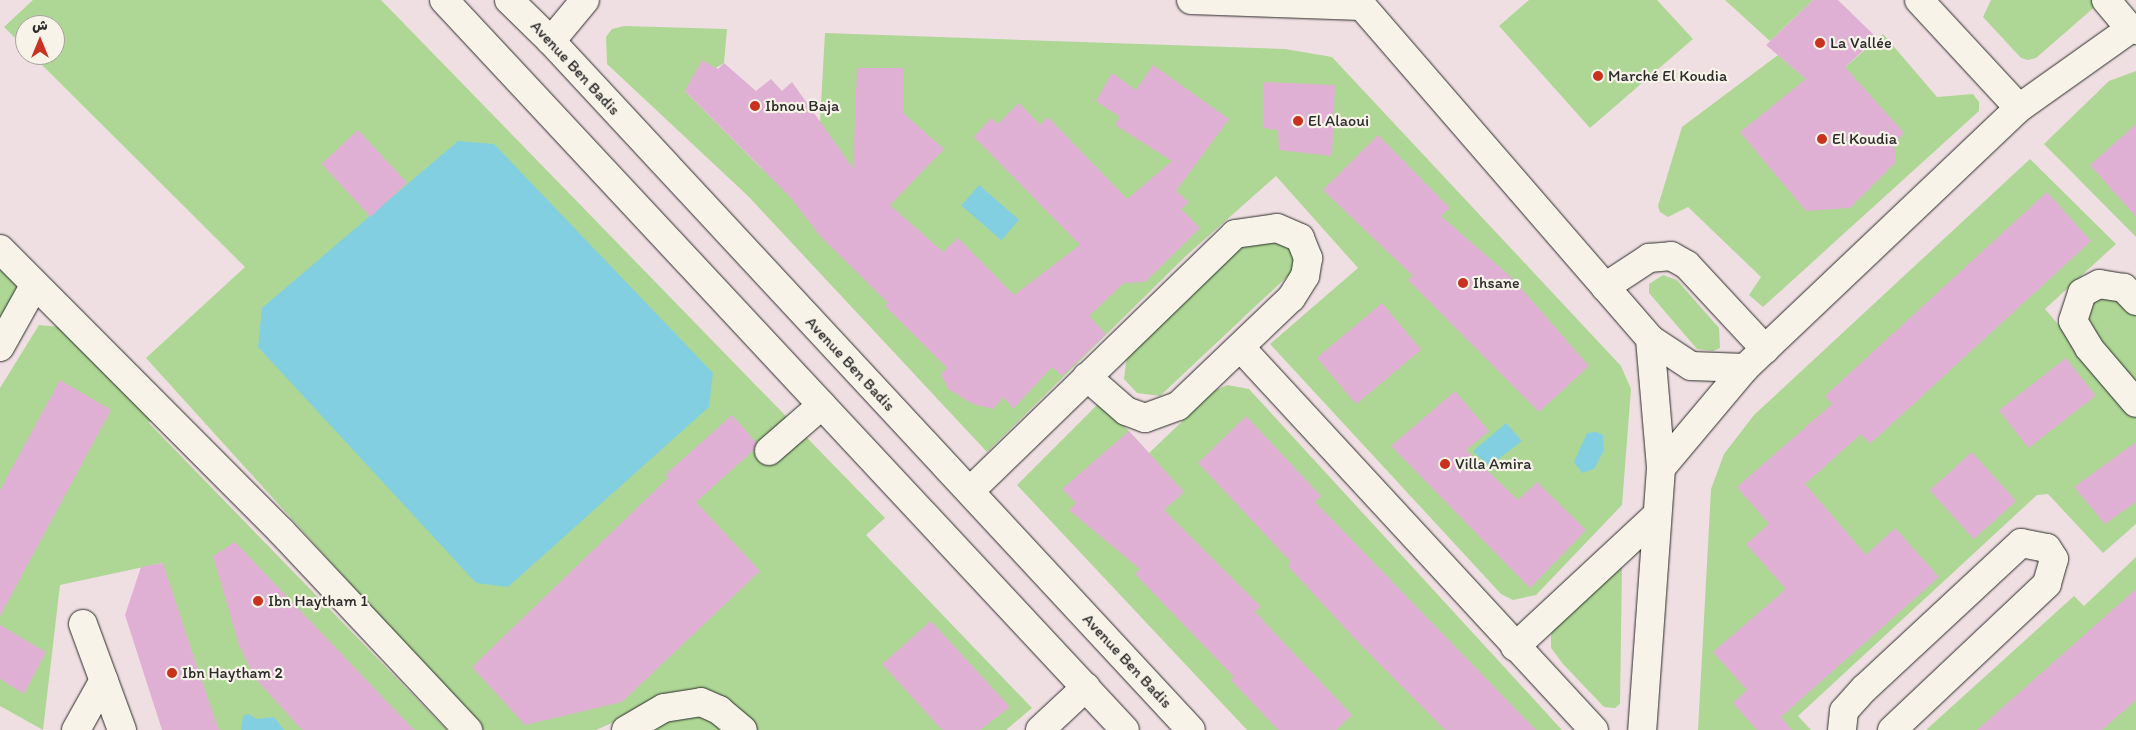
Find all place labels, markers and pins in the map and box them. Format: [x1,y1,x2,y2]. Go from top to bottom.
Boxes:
place label: La Vallée [1830,33,1891,53]
marker: La Vallée [1814,37,1826,49]
place label: Marché El Koudia [1608,66,1728,86]
marker: Marché El Koudia [1592,70,1604,82]
place label: Ibnou Baja [765,96,839,116]
marker: Ibnou Baja [749,100,761,112]
place label: El Alaoui [1308,111,1369,131]
marker: El Alaoui [1292,115,1304,127]
place label: El Koudia [1832,129,1897,149]
marker: El Koudia [1816,133,1828,145]
place label: Ihsane [1473,273,1520,293]
marker: Ihsane [1457,277,1469,289]
place label: Villa Amira [1455,454,1531,474]
marker: Villa Amira [1439,458,1451,470]
place label: Ibn Haytham 1 [268,591,368,611]
marker: Ibn Haytham 1 [252,595,264,607]
place label: Ibn Haytham 2 [182,663,283,683]
marker: Ibn Haytham 2 [166,667,178,679]

